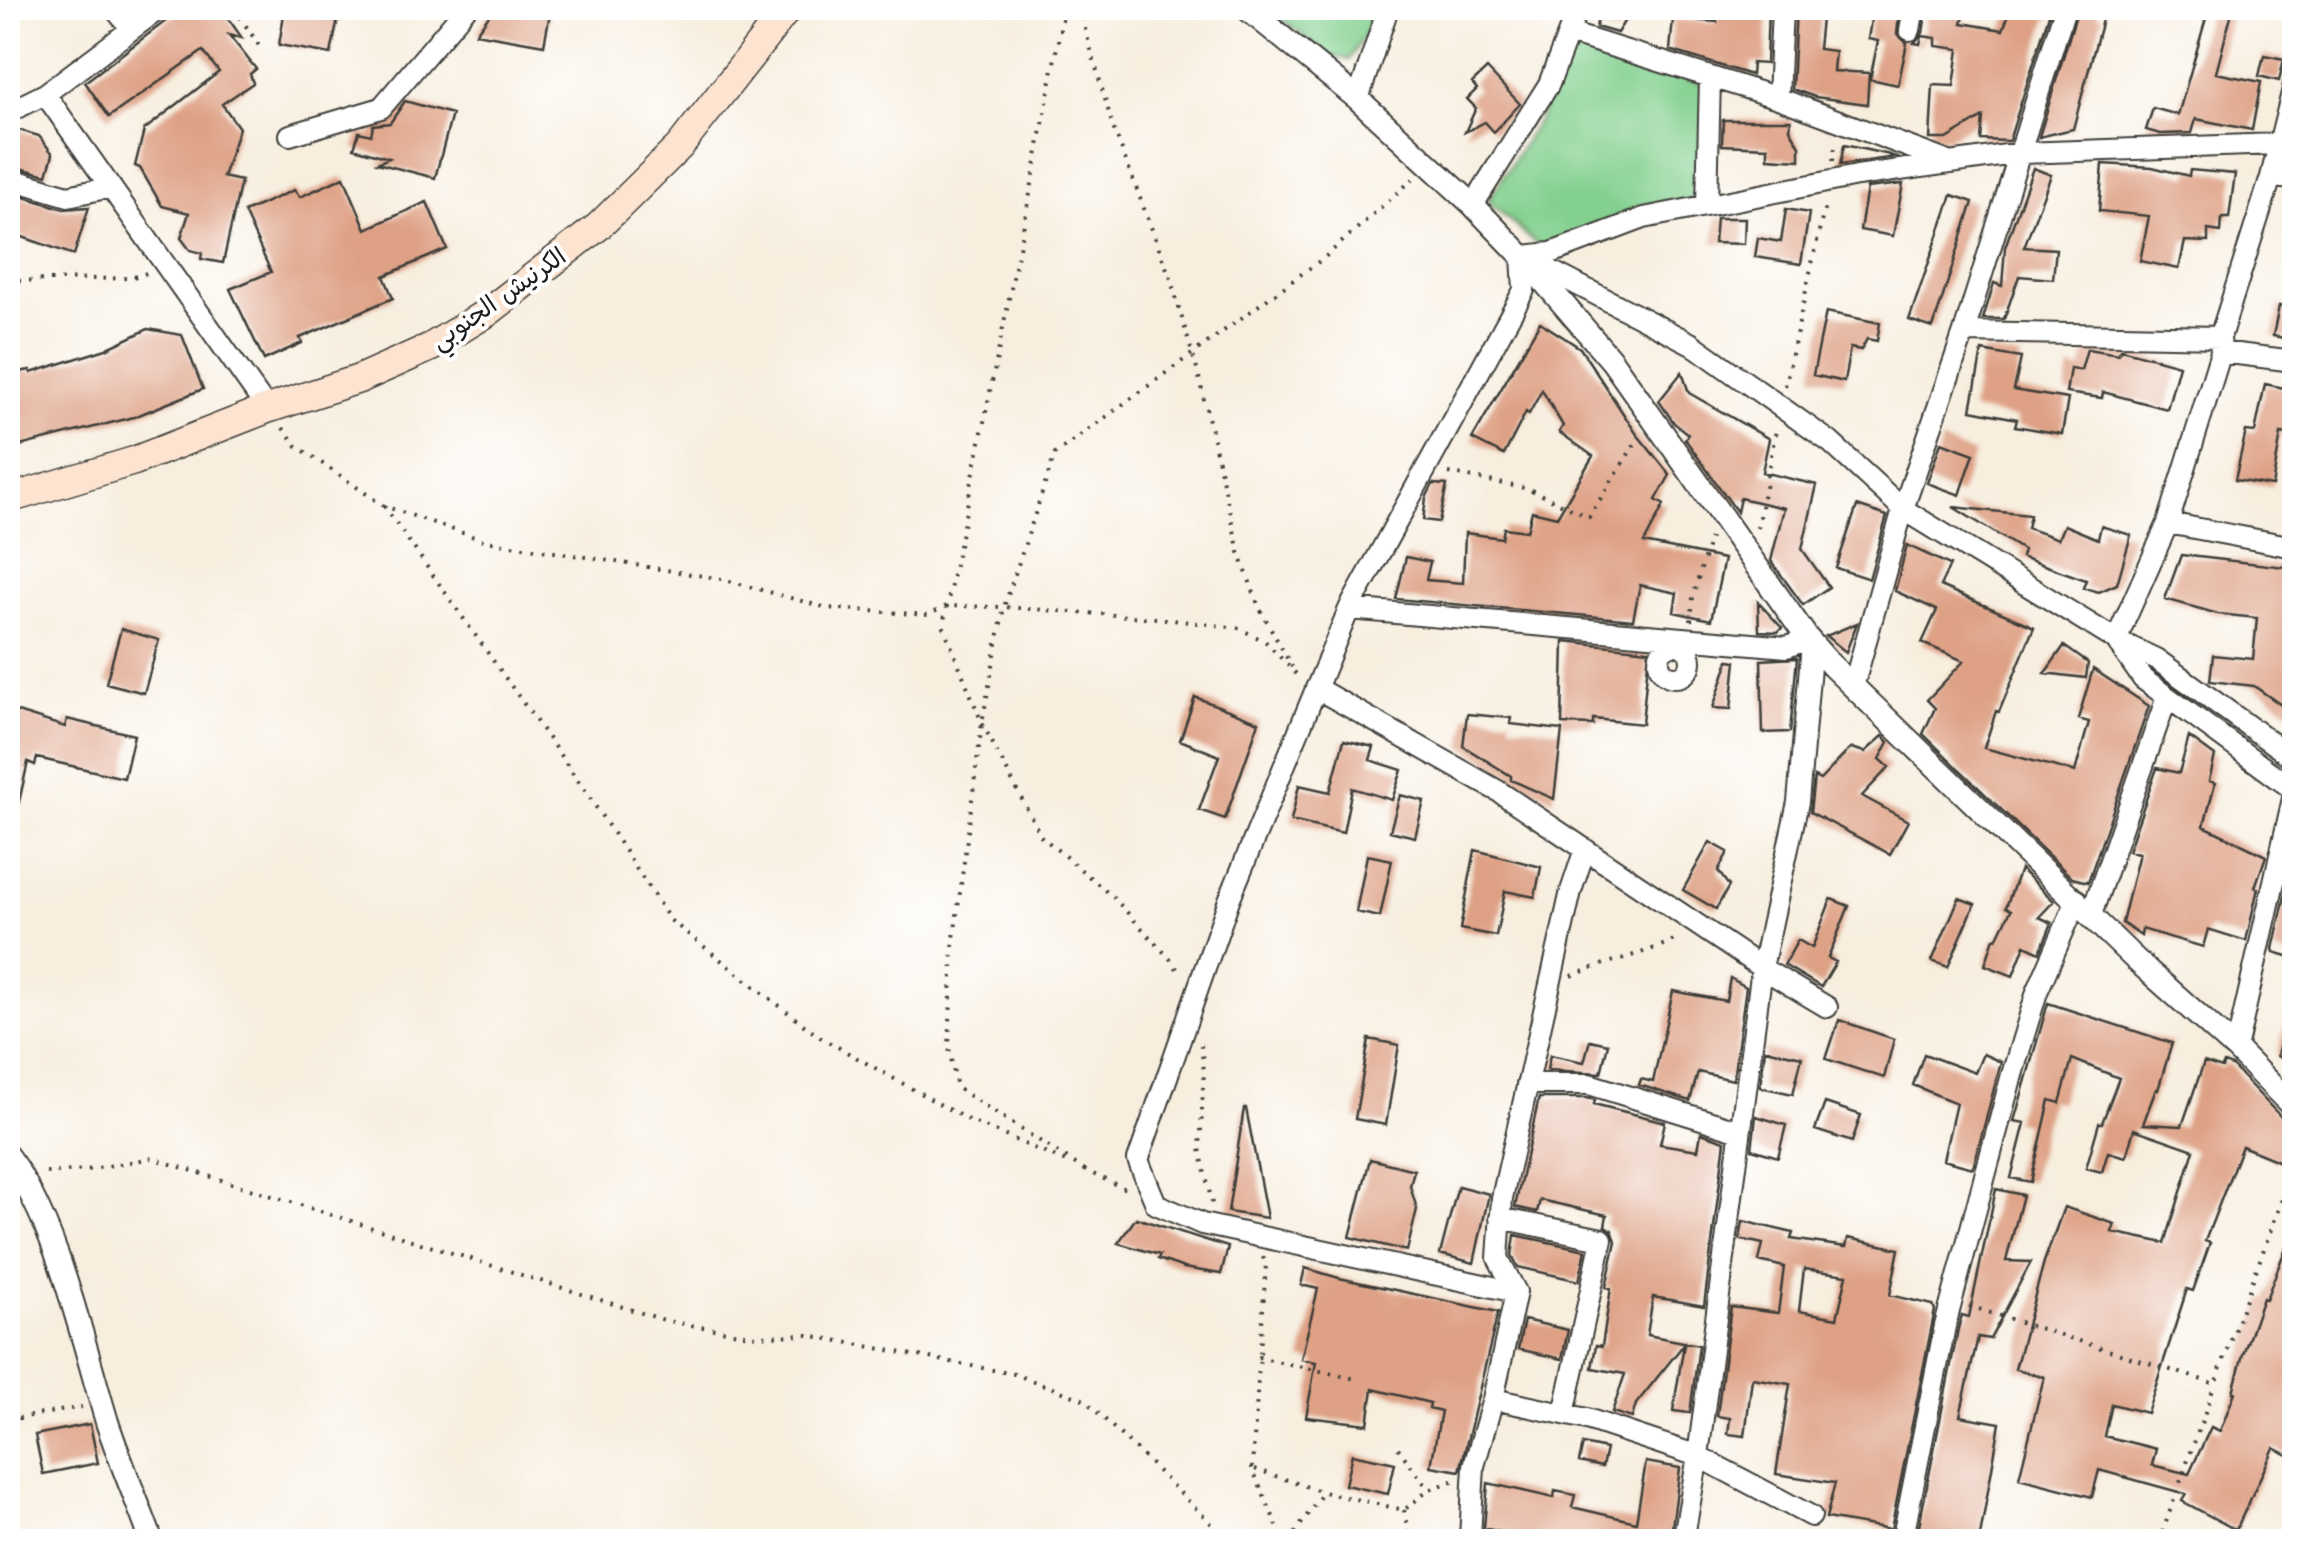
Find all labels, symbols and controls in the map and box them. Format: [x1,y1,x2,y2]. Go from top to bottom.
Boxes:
street label: الكرنيش الجنوبي [423,239,576,361]

